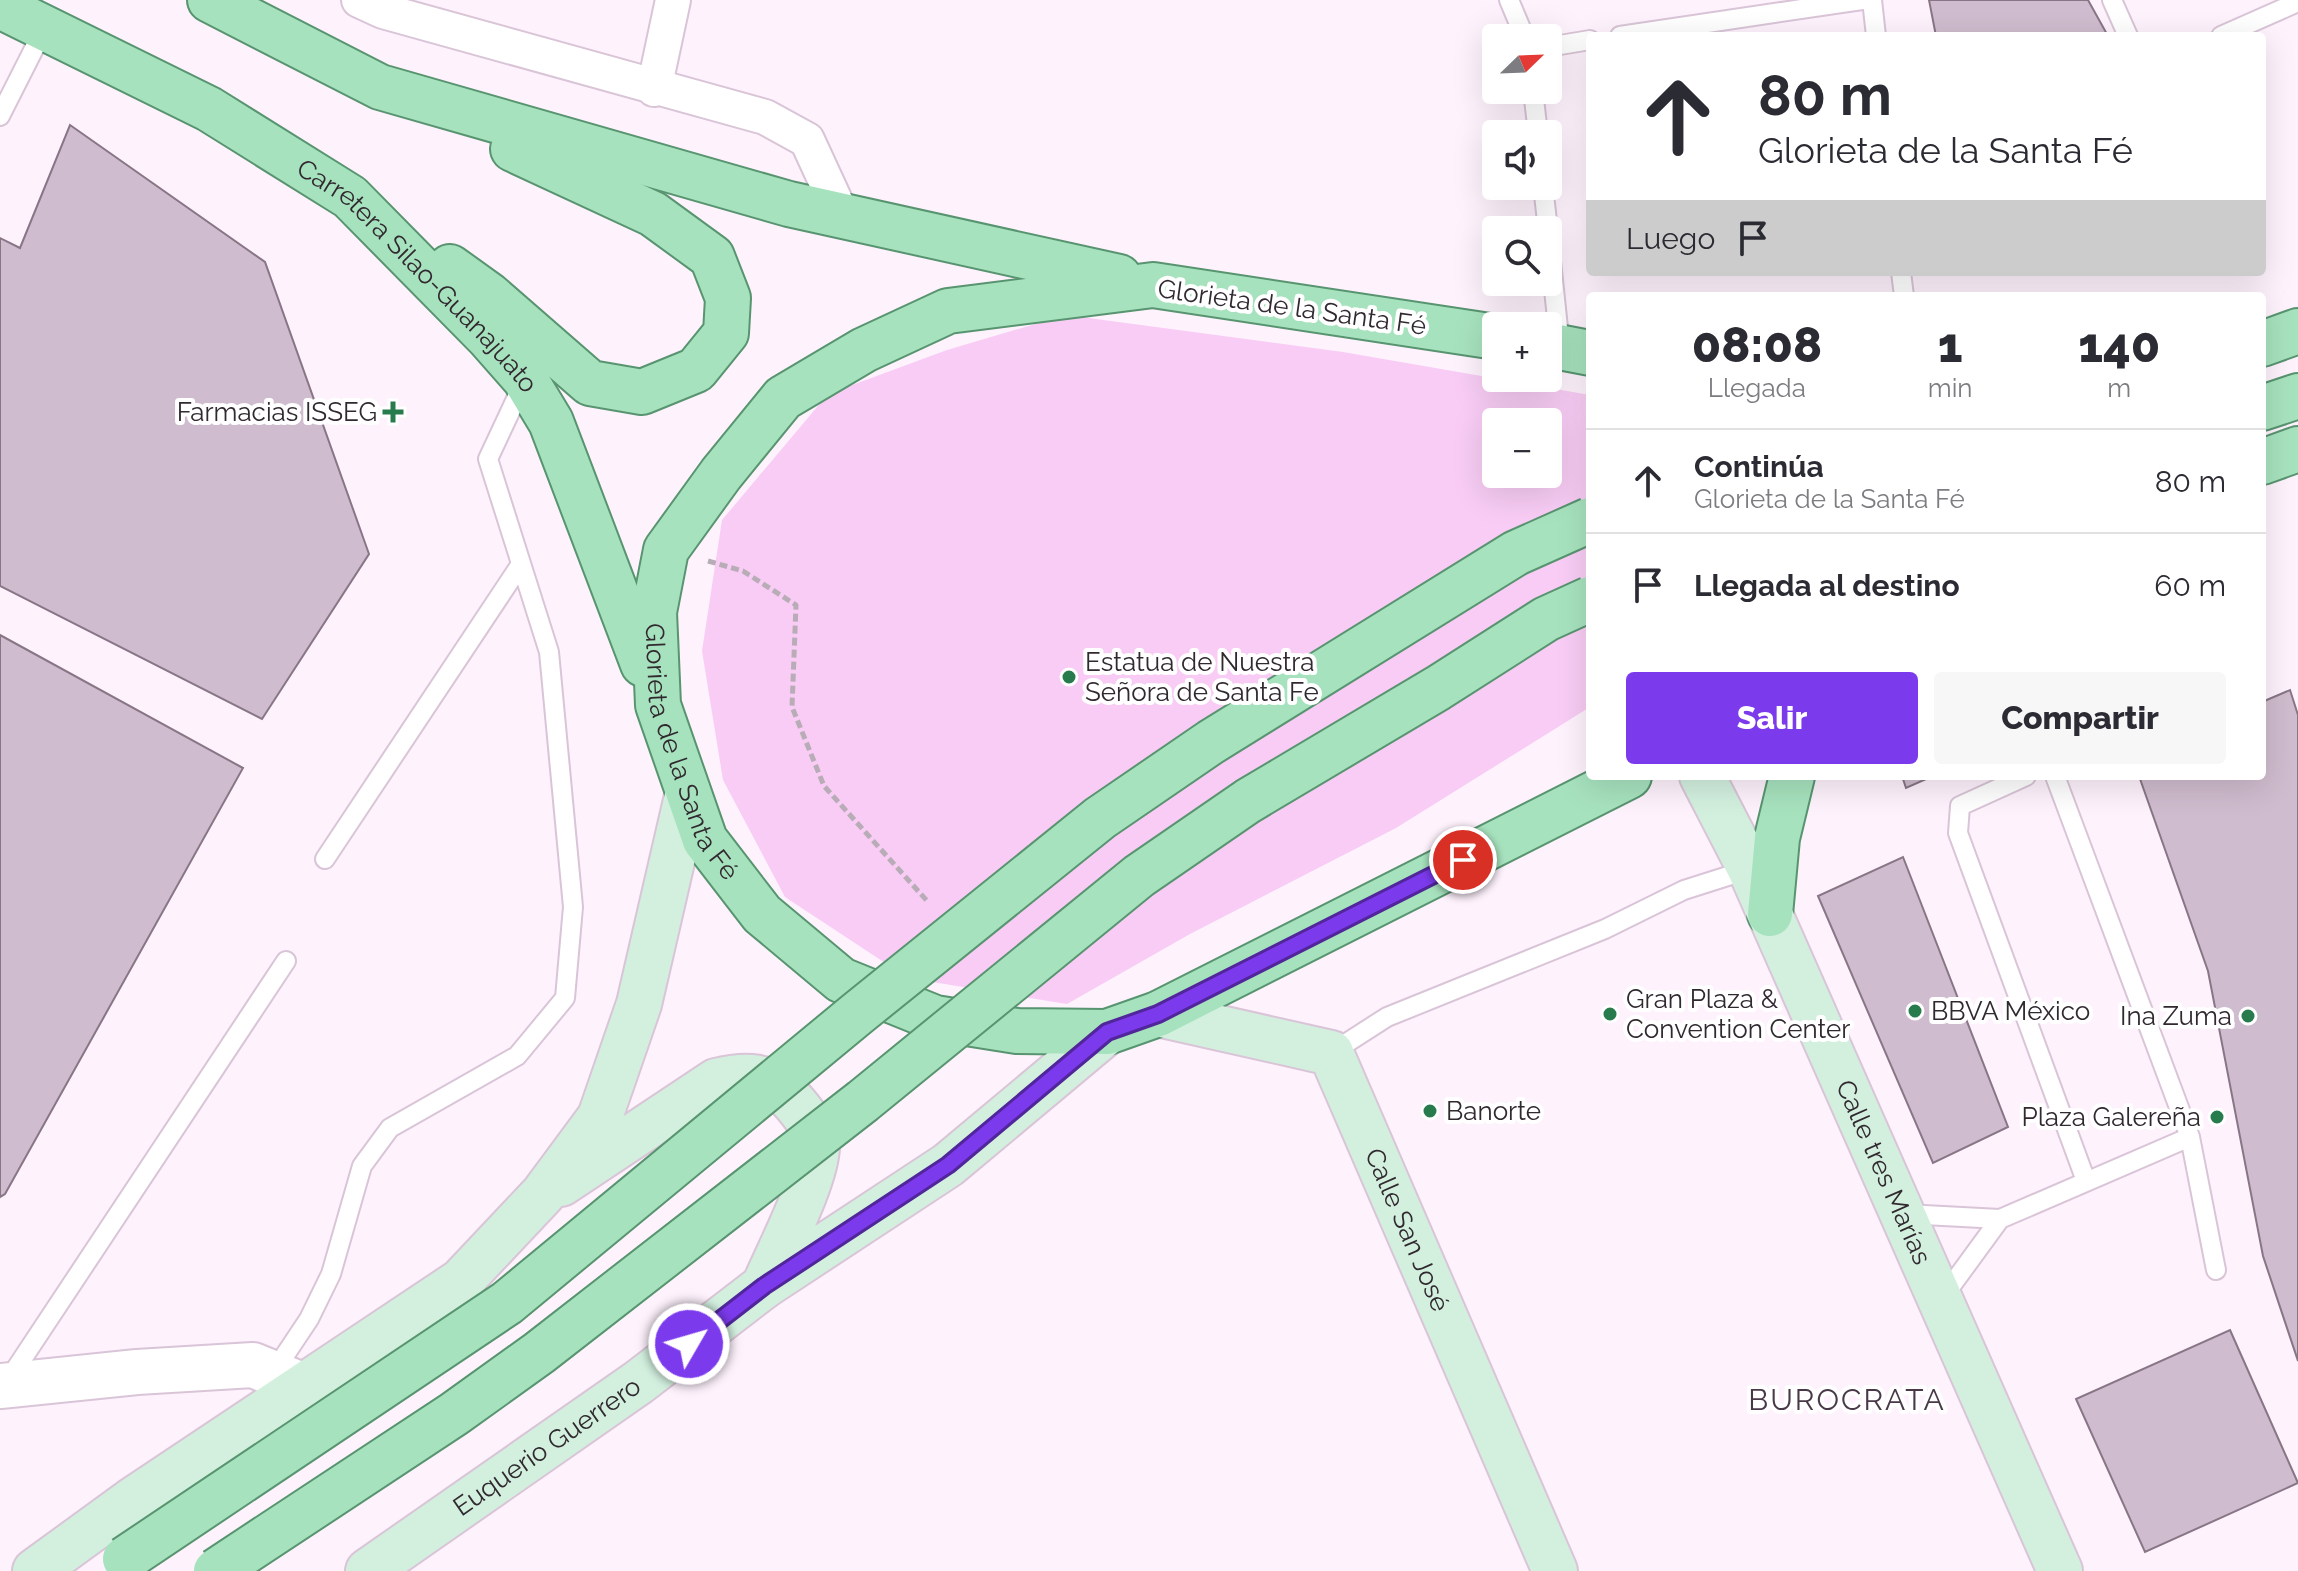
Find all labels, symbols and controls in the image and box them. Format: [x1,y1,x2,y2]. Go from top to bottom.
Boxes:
north arrow [1482,24,1562,104]
map controls [1482,24,1562,488]
text: 80 m [1758,62,1892,128]
icon: ahead [1626,64,1730,168]
button: sound [1482,120,1562,200]
text: Glorieta de la Santa Fé [1758,129,2133,171]
street label: Carretera Silao-Guanajuato [291,153,544,398]
button: search [1482,216,1562,296]
icon: arrive [1731,216,1775,260]
text: Luego [1626,221,1715,256]
street label: Glorieta de la Santa Fé [1156,273,1428,341]
button: + [1482,312,1562,392]
text: 08:08 [1692,317,1822,373]
text: 1 [1938,317,1963,373]
text: 140 [2078,317,2160,373]
text: Llegada [1708,373,1806,403]
text: min [1928,373,1972,403]
text: m [2107,373,2131,403]
place label: Farmacias ISSEG [177,397,377,427]
marker: Farmacias ISSEG [384,403,402,421]
button: − [1482,408,1562,488]
text: Continúa [1694,449,1824,484]
icon: ahead [1626,459,1670,503]
text: 80 m [2155,464,2226,499]
text: Glorieta de la Santa Fé [1694,484,1965,514]
icon: arrive [1626,563,1670,607]
text: Llegada al destino [1694,568,1960,603]
text: 60 m [2154,568,2226,603]
street label: Glorieta de la Santa Fé [639,623,745,886]
place label: Estatua de Nuestra Señora de Santa Fe [1085,647,1319,707]
marker: Estatua de Nuestra Señora de Santa Fe [1060,668,1078,686]
button: Salir [1626,672,1918,764]
button: Compartir [1934,672,2226,764]
pin [1429,826,1497,894]
icon: arrive [1441,838,1485,882]
place label: Gran Plaza & Convention Center [1626,984,1850,1044]
place label: BBVA México [1931,996,2090,1026]
place label: Ina Zuma [2120,1001,2232,1031]
marker: BBVA México [1906,1002,1924,1020]
marker: Gran Plaza & Convention Center [1601,1005,1619,1023]
marker: Ina Zuma [2239,1007,2257,1025]
street label: Calle tres Marías [1830,1075,1938,1269]
place label: Banorte [1446,1096,1541,1126]
marker: Banorte [1421,1102,1439,1120]
place label: Plaza Galereña [2022,1102,2201,1132]
marker: Plaza Galereña [2208,1108,2226,1126]
street label: Calle San José [1359,1144,1456,1316]
position arrow [647,1302,731,1386]
street label: Euquerio Guerrero [447,1371,646,1522]
district label: BUROCRATA [1748,1382,1946,1417]

